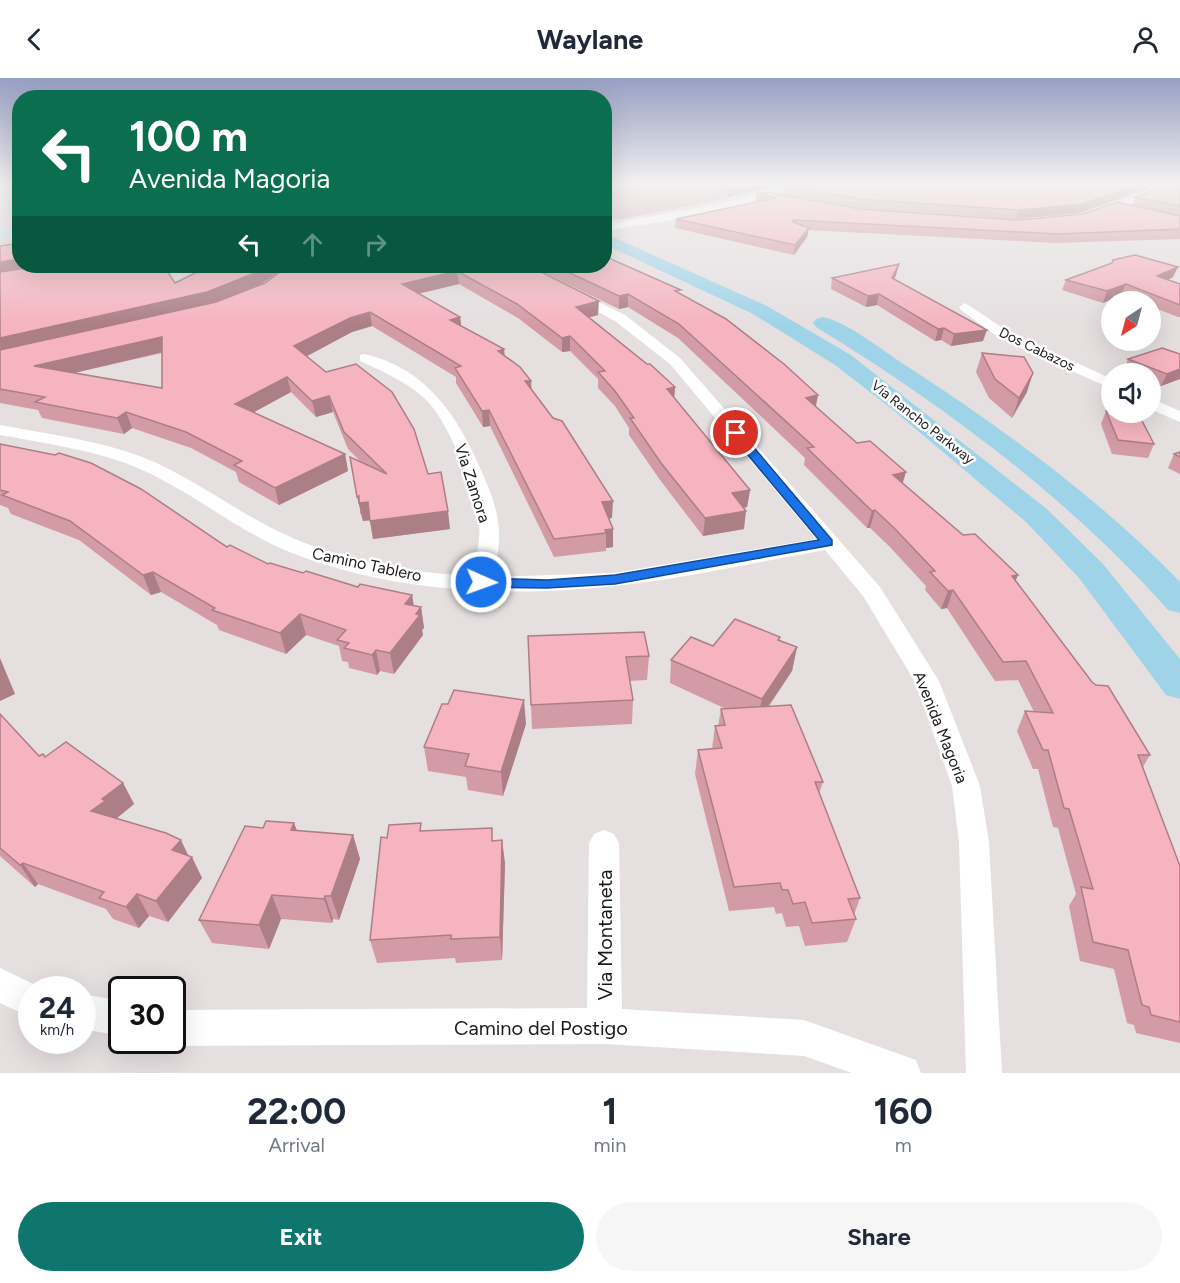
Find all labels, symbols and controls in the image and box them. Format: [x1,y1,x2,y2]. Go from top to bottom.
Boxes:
icon: back [18,23,51,56]
text: Waylane [537,23,643,56]
icon: person [1129,23,1162,56]
text: 100 m [129,111,248,162]
icon: left [30,114,108,192]
text: Avenida Magoria [129,162,330,195]
icon: left [233,228,266,261]
icon: ahead [296,228,329,261]
icon: right [359,228,392,261]
north arrow [1101,291,1161,351]
map controls [1101,291,1161,423]
street label: Dos Cabazos [996,324,1077,375]
button: sound [1101,363,1161,423]
street label: Via Rancho Parkway [868,377,978,468]
pin [710,407,761,458]
icon: arrive [719,416,752,449]
street label: Via Zamora [451,441,494,525]
street label: Camino Tablero [310,544,423,585]
position arrow [449,550,513,614]
street label: Avenida Magoria [909,668,972,786]
street label: Via Montaneta [593,870,617,1000]
speed limit sign: 30 [108,976,186,1054]
text: 24 [39,989,75,1026]
street label: Camino del Postigo [454,1016,628,1040]
text: km/h [40,1021,74,1039]
text: 22:00 [247,1090,346,1133]
text: 1 [602,1090,617,1133]
text: 160 [873,1090,933,1133]
text: Arrival [269,1133,325,1157]
text: min [593,1133,626,1157]
text: m [895,1133,912,1157]
button: Exit [18,1202,584,1271]
button: Share [596,1202,1162,1271]

